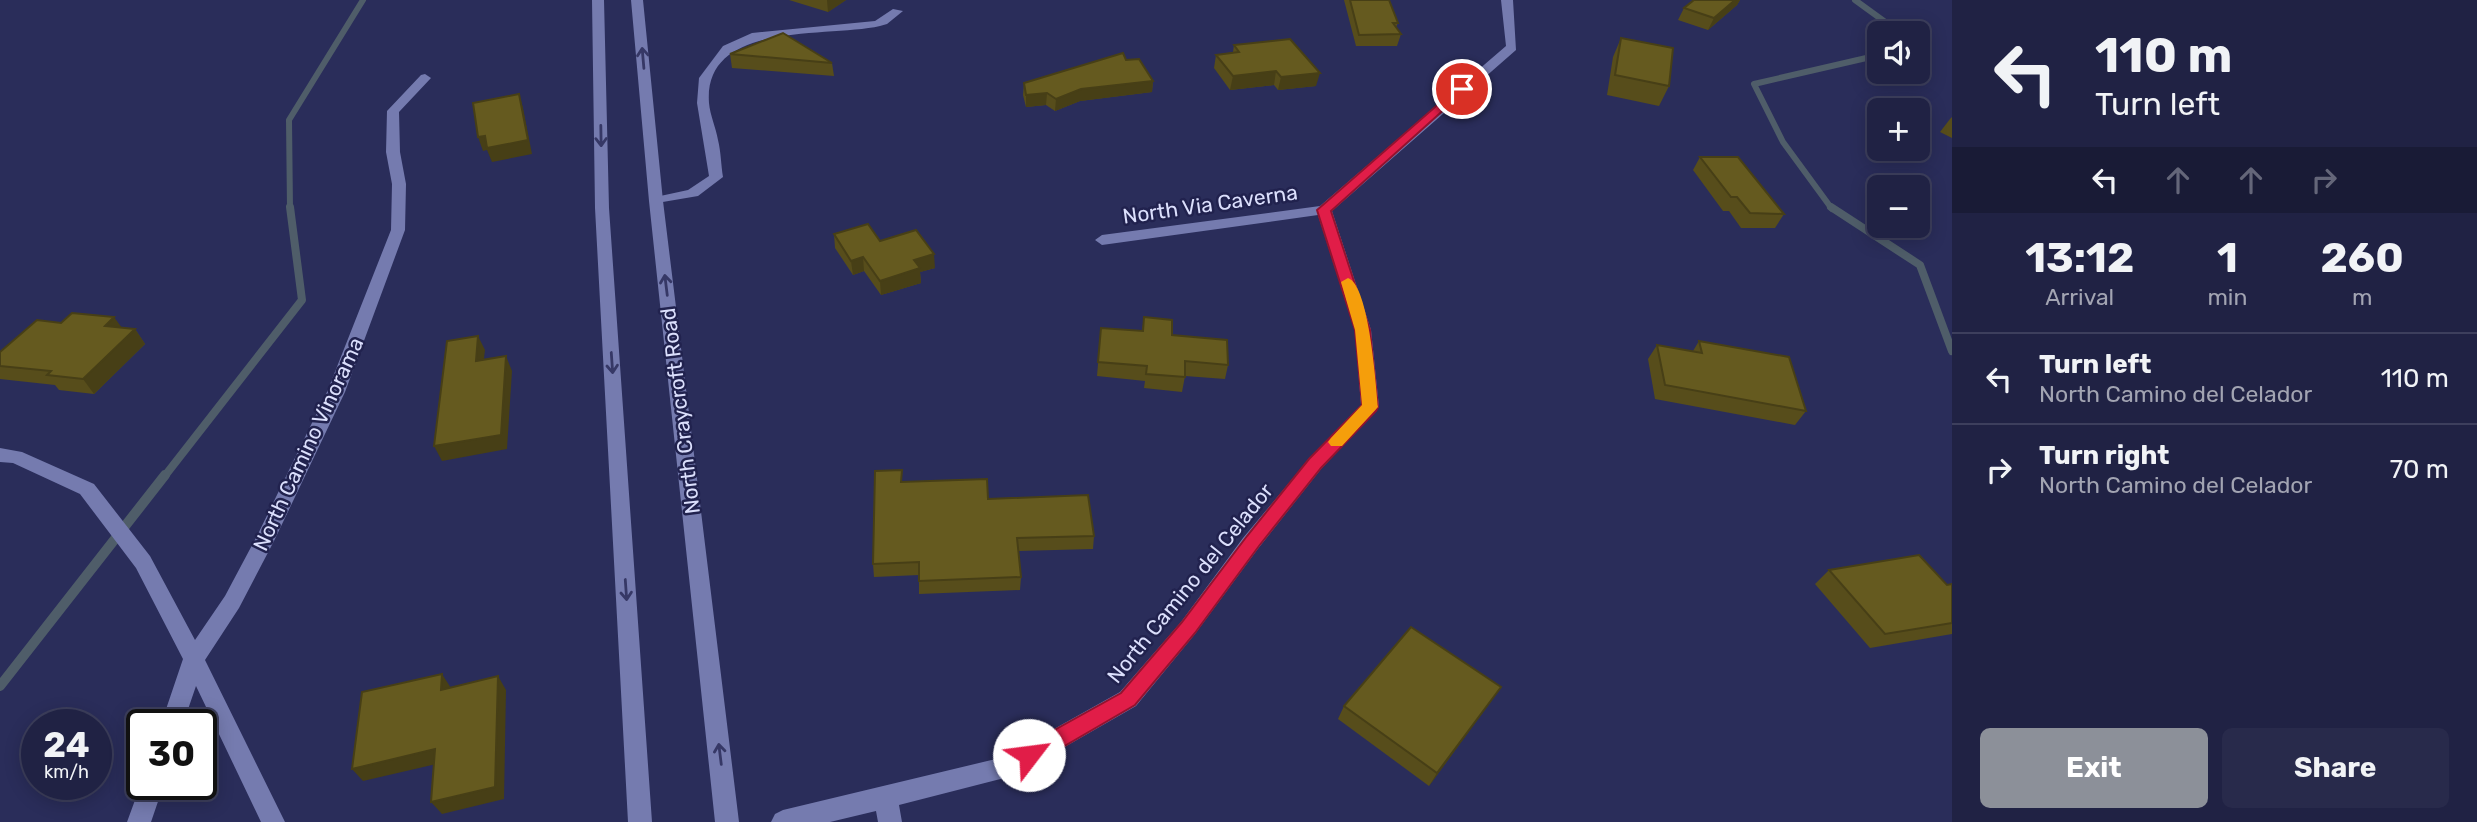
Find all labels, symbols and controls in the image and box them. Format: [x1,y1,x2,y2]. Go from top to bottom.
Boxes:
map controls [1867,21,1930,238]
button: sound [1867,21,1930,84]
text: 110 m [2095,26,2232,84]
icon: left [1980,28,2071,119]
one-way arrow [636,48,649,70]
pin [1432,59,1492,119]
icon: arrive [1443,70,1481,108]
text: Turn left [2095,85,2220,123]
button: + [1867,98,1930,161]
one-way arrow [594,124,608,147]
icon: left [2086,161,2124,199]
icon: ahead [2159,161,2197,199]
icon: ahead [2232,161,2270,199]
icon: right [2305,161,2343,199]
button: − [1867,175,1930,238]
street label: North Via Caverna [1121,179,1299,229]
text: 13:12 [2025,233,2134,283]
text: 1 [2217,233,2238,283]
text: 260 [2321,233,2404,283]
one-way arrow [659,274,672,297]
text: Arrival [2045,283,2114,311]
text: min [2207,283,2247,311]
text: m [2352,283,2372,311]
street label: North Craycroft Road [655,306,705,516]
street label: North Camino Vinorama [248,333,368,555]
text: Turn left [2039,349,2151,380]
one-way arrow [605,352,618,375]
icon: left [1980,360,2018,398]
text: 110 m [2381,363,2449,394]
text: North Camino del Celador [2039,380,2312,408]
text: Turn right [2039,440,2169,471]
icon: right [1980,451,2018,489]
text: 70 m [2390,454,2449,485]
text: North Camino del Celador [2039,471,2312,499]
street label: North Camino del Celador [1102,478,1278,688]
one-way arrow [619,579,632,602]
speed limit sign: 30 [126,709,217,800]
position arrow [992,718,1066,792]
text: 24 [43,724,90,766]
button: Exit [1980,728,2208,808]
button: Share [2222,728,2449,808]
one-way arrow [713,743,726,766]
text: km/h [44,761,89,783]

